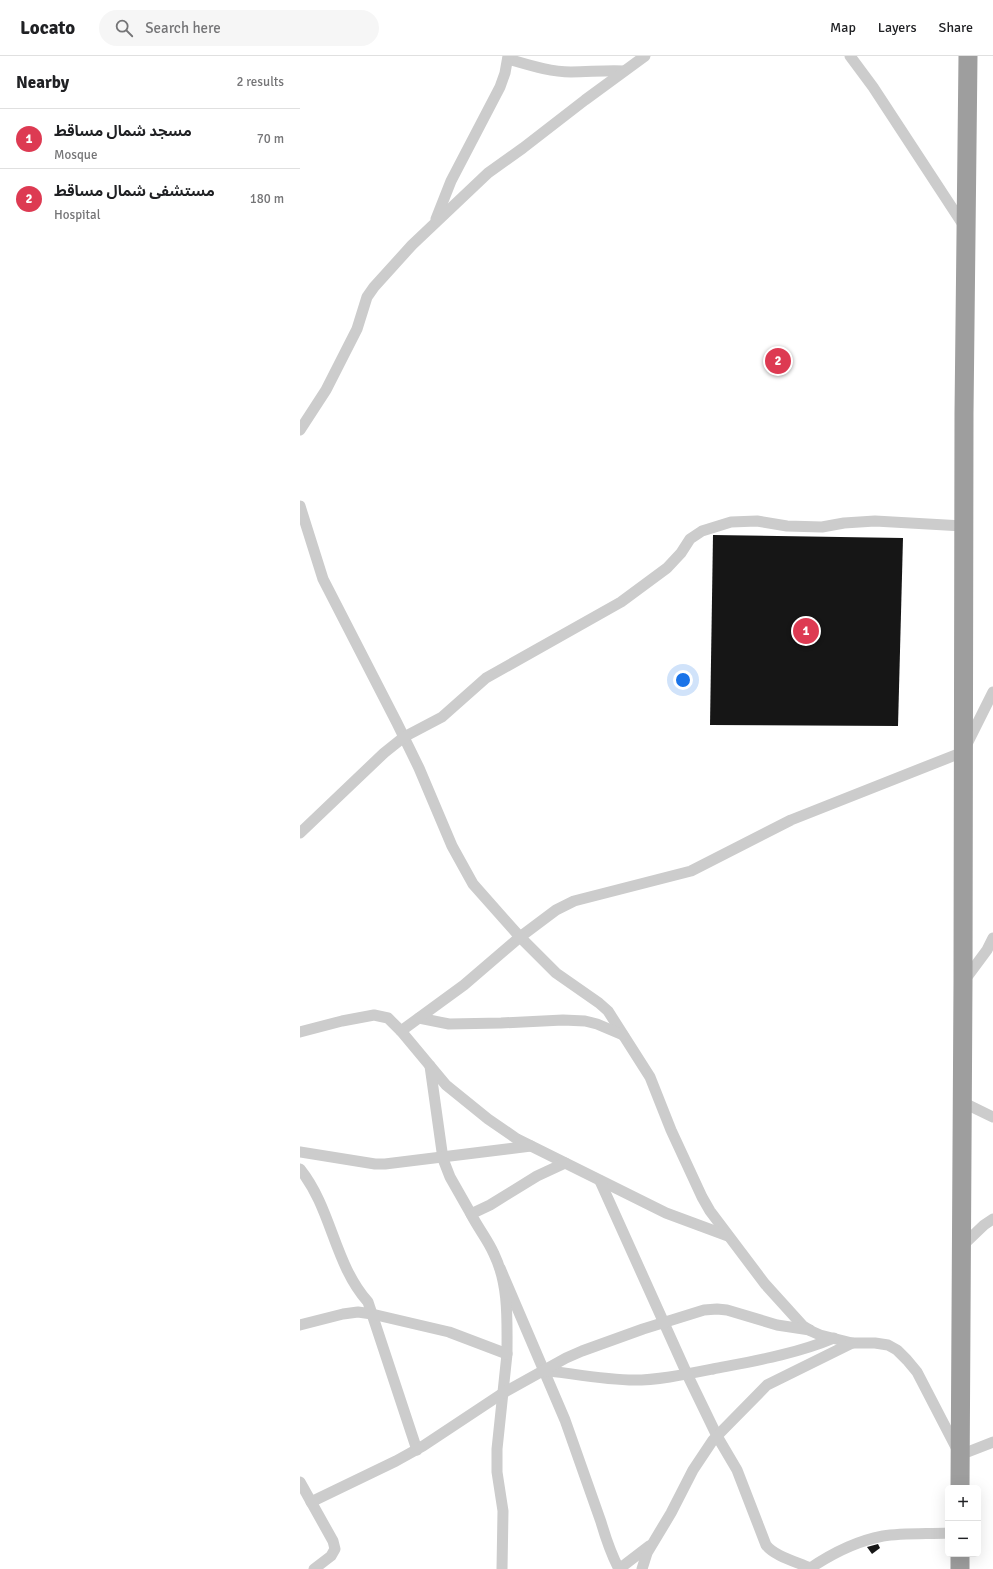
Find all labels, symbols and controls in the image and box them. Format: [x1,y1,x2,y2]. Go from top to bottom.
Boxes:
search box [99,10,379,46]
text: Locato [20,16,75,40]
icon: search [113,17,135,39]
text: Search here [145,19,221,37]
text: Map [830,19,856,36]
text: Layers [878,19,917,36]
text: Share [939,19,973,36]
text: Nearby [16,72,69,93]
text: 2 results [236,74,284,90]
text: مسجد شمال مساقط [54,122,192,140]
text: 1 [25,131,33,147]
text: 70 m [257,131,284,147]
text: Mosque [54,147,97,163]
text: مستشفى شمال مساقط [54,182,215,200]
text: 2 [25,191,33,207]
text: 180 m [250,191,284,207]
text: Hospital [54,207,101,223]
pin: 2 [765,346,791,376]
pin: 1 [793,616,819,646]
your location [673,670,693,690]
map controls [945,1485,981,1557]
button: + [945,1485,981,1521]
button: − [945,1521,981,1557]

